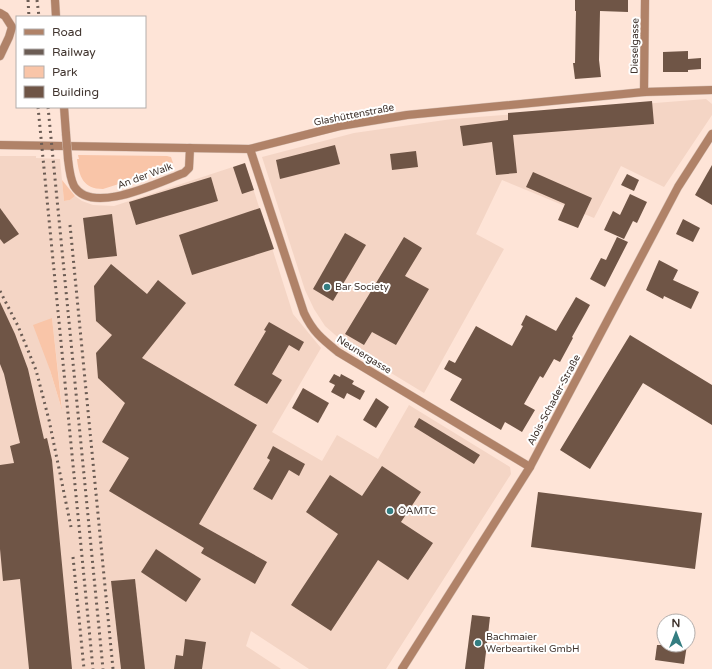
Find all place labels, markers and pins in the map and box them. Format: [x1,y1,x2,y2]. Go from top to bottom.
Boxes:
place label: Bar Society [335,281,389,293]
marker: Bar Society [322,282,332,292]
place label: ÖAMTC [398,505,436,517]
marker: ÖAMTC [385,506,395,516]
place label: Bachmaier Werbeartikel GmbH [486,631,579,655]
marker: Bachmaier Werbeartikel GmbH [473,638,483,648]

